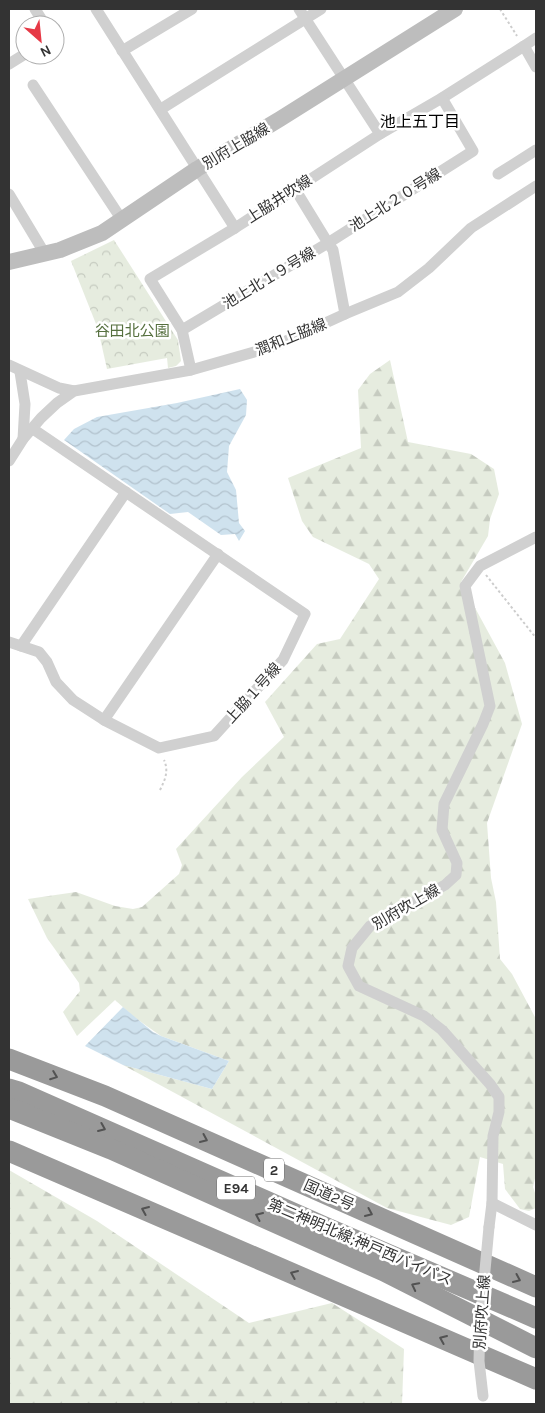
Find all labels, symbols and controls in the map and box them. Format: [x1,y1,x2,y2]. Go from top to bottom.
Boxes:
north arrow [15,15,65,65]
text: N [37,41,54,61]
district label: 池上五丁目 [380,112,460,131]
street label: 別府上脇線 [199,119,273,173]
street label: 池上北２０号線 [346,165,444,235]
street label: 上脇井吹線 [243,171,315,227]
street label: 池上北１９号線 [219,243,319,313]
street label: 潤和上脇線 [253,315,329,359]
park label: 谷田北公園 [94,322,170,340]
street label: 上脇１号線 [221,659,285,727]
street label: 別府吹上線 [369,880,443,934]
one-way arrow [50,1070,58,1080]
one-way arrow [97,1121,106,1132]
one-way arrow [199,1132,208,1143]
road number: 2 [264,1158,284,1182]
road number: E94 [217,1176,255,1200]
street label: 国道2号 [301,1176,357,1214]
street label: 第二神明北線;神戸西バイパス [265,1195,455,1289]
one-way arrow [141,1205,150,1216]
one-way arrow [363,1206,372,1216]
one-way arrow [255,1211,264,1222]
one-way arrow [290,1270,299,1281]
one-way arrow [512,1272,521,1283]
street label: 別府吹上線 [470,1274,494,1350]
one-way arrow [411,1282,420,1292]
one-way arrow [439,1334,448,1345]

